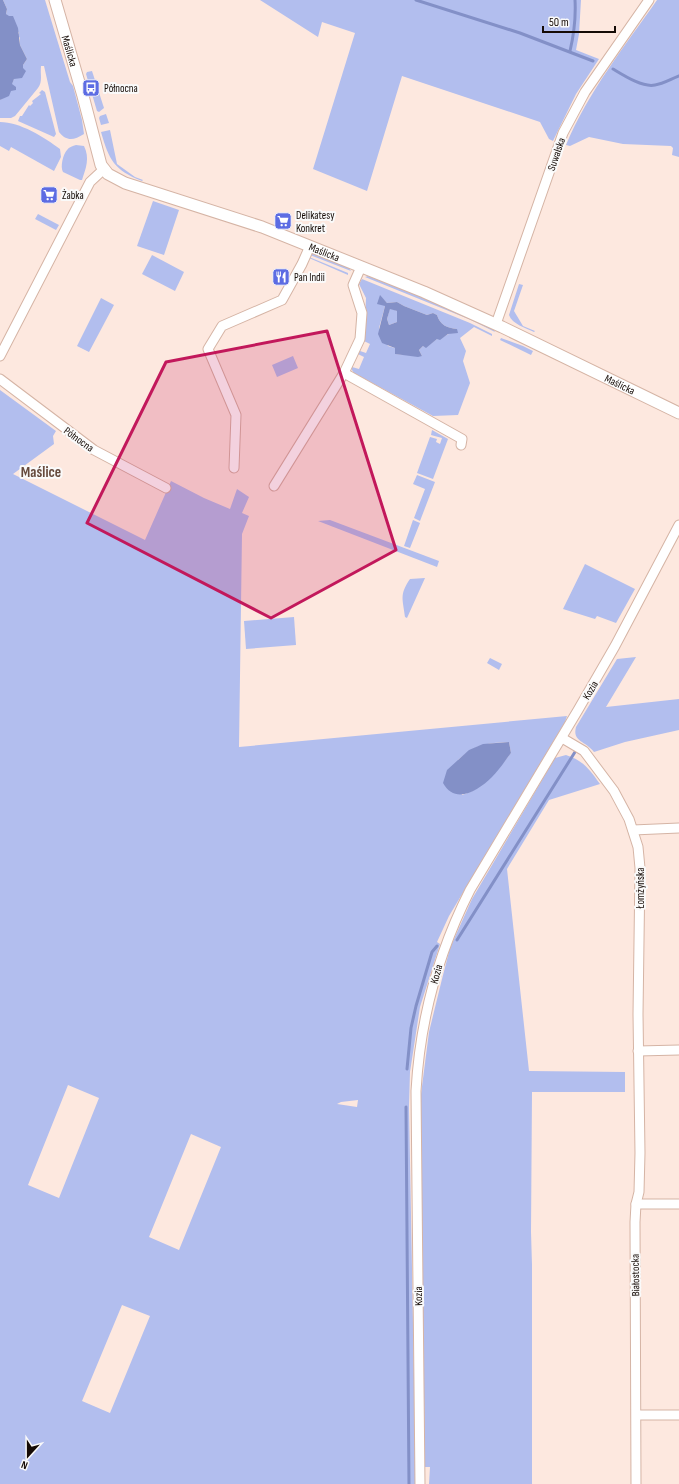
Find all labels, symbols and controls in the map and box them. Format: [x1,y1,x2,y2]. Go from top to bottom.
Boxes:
scale bar [543,8,615,34]
text: 50 m [549,15,569,30]
street label: Maślicka [59,34,80,68]
bus stop icon: Północna [81,78,101,98]
place label: Północna [104,82,138,95]
street label: Suwalska [545,136,568,172]
supermarket icon: Żabka [39,185,59,205]
place label: Żabka [62,188,84,202]
place label: Delikatesy Konkret [296,209,335,235]
supermarket icon: Delikatesy Konkret [273,211,293,231]
street label: Maślicka [307,240,341,264]
restaurant icon: Pan Indii [271,267,291,287]
place label: Pan Indii [294,271,325,284]
street label: Maślicka [603,372,637,398]
street label: Północna [61,424,96,455]
district label: Maślice [21,463,61,482]
street label: Kozia [580,679,601,702]
street label: Łomżyńska [634,868,647,909]
street label: Kozia [428,963,445,985]
street label: Białostocka [629,1254,642,1296]
street label: Kozia [412,1286,425,1306]
north arrow [8,1436,48,1476]
text: N [19,1458,30,1472]

